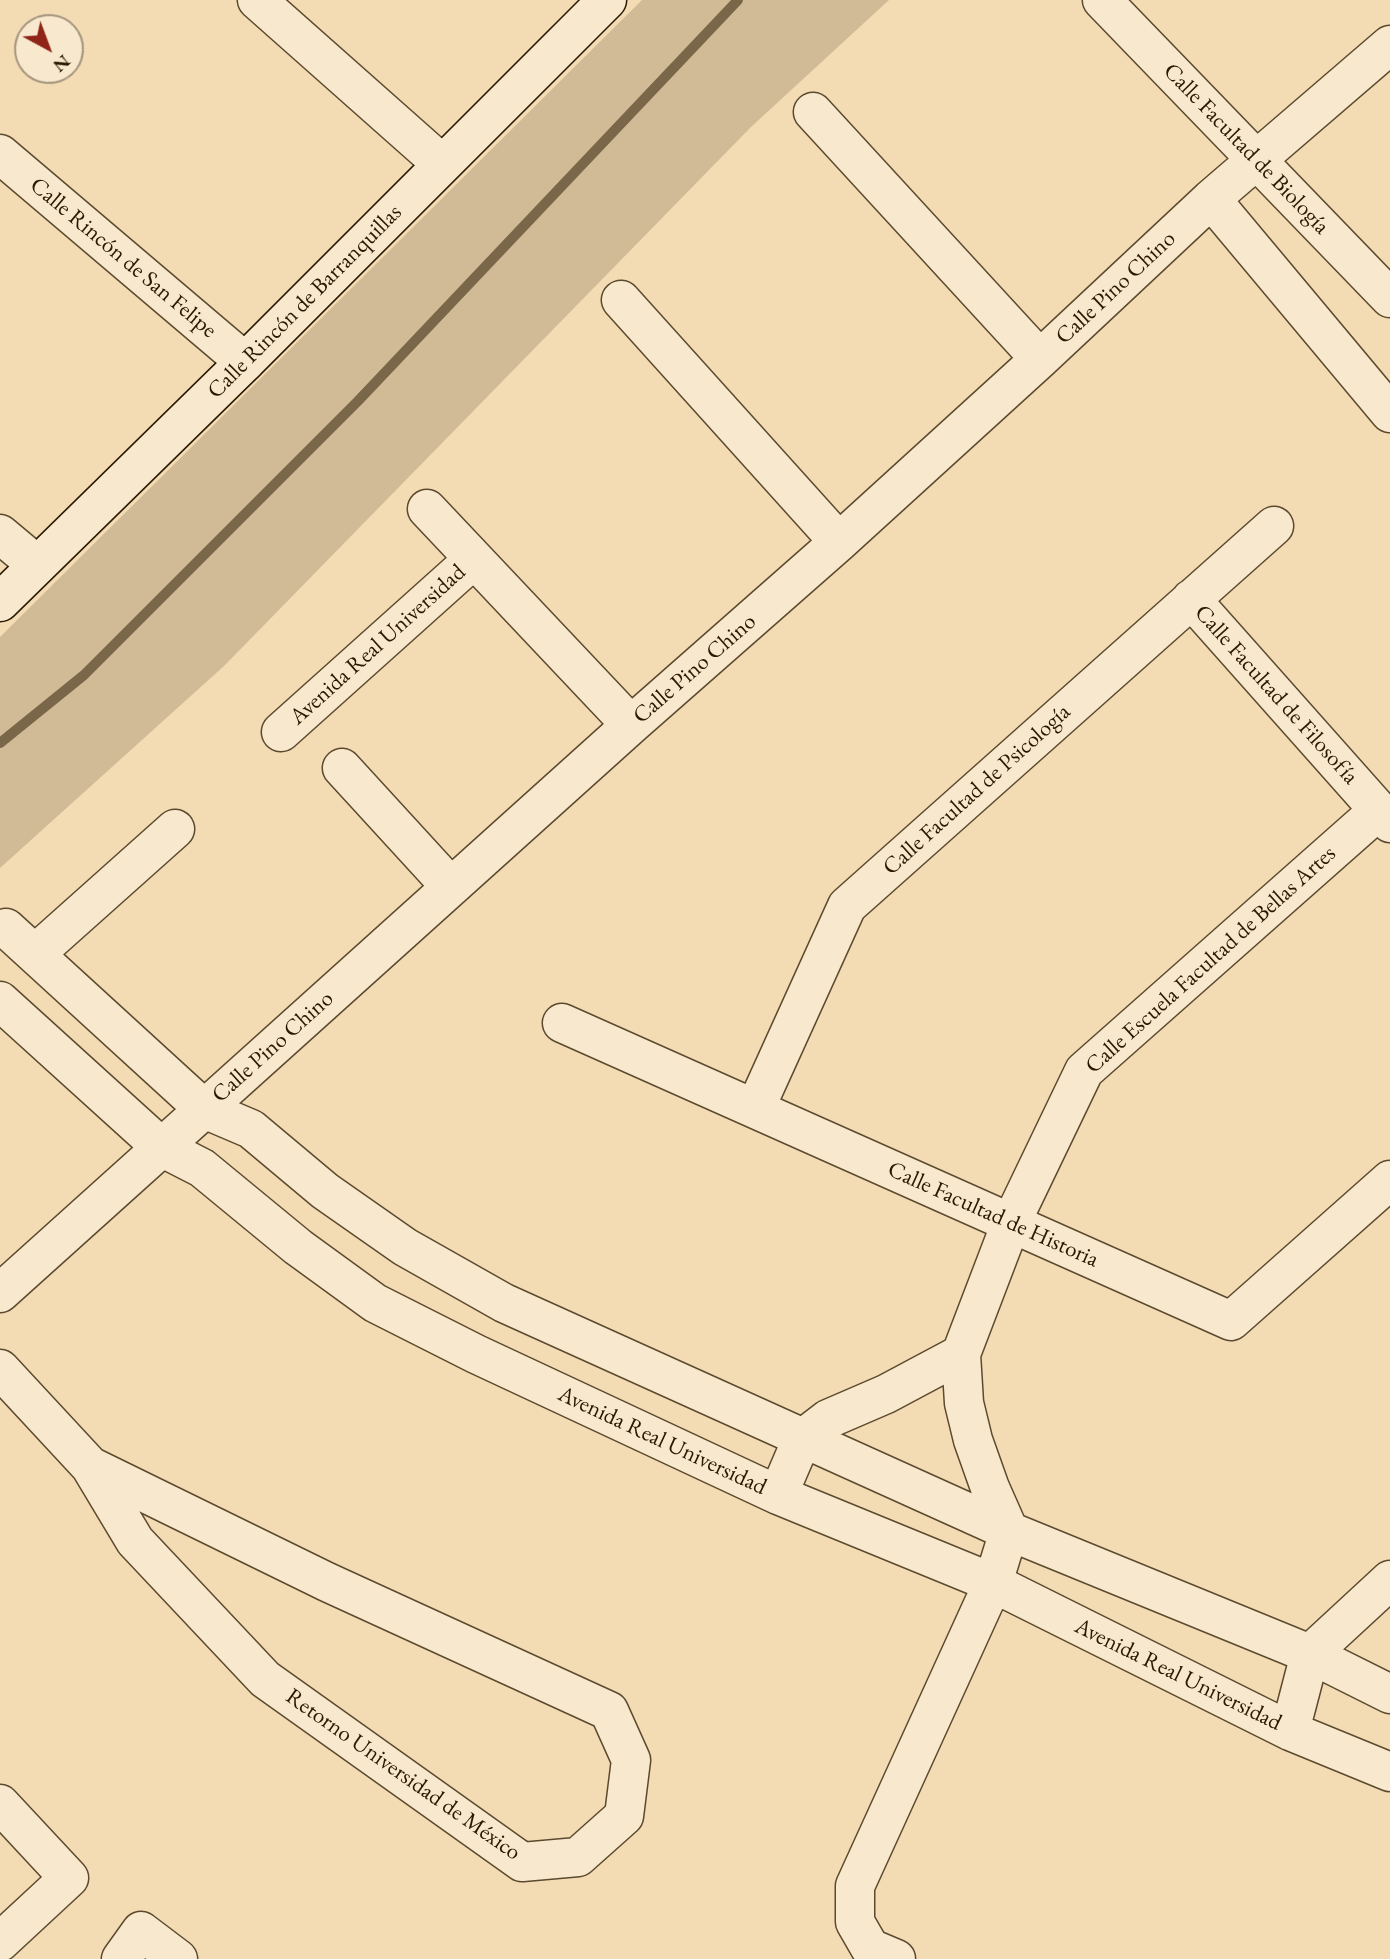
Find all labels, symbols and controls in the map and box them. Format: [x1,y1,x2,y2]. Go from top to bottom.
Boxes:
north arrow [14,14,84,84]
text: N [48,49,76,78]
street label: Calle Facultad de Biología [1157,58,1335,240]
street label: Calle Rincón de San Felipe [24,172,222,344]
street label: Calle Rincón de Barranquillas [202,199,408,405]
street label: Calle Pino Chino [1050,225,1182,351]
street label: Avenida Real Universidad [284,559,472,731]
street label: Calle Facultad de Filosofía [1188,600,1364,790]
street label: Calle Pino Chino [628,608,762,730]
street label: Calle Facultad de Psicología [878,699,1076,881]
street label: Calle Escuela Facultad de Bellas Artes [1080,840,1342,1080]
street label: Calle Pino Chino [207,985,339,1109]
street label: Calle Facultad de Historia [883,1156,1103,1274]
street label: Avenida Real Universidad [553,1381,771,1501]
street label: Avenida Real Universidad [1070,1613,1286,1737]
street label: Retorno Universidad de México [280,1683,526,1867]

